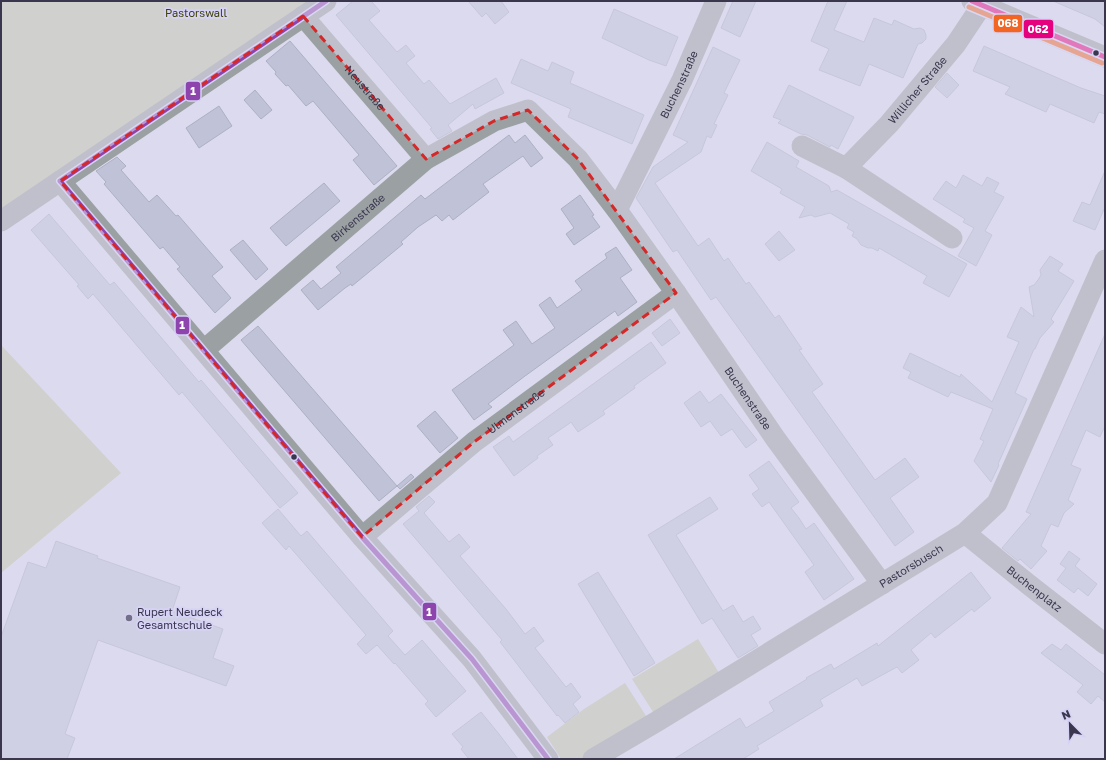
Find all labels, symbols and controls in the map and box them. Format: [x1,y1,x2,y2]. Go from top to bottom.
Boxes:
park label: Pastorswall [165,6,228,19]
line badge: 068 [993,14,1023,33]
text: 068 [997,16,1019,29]
line badge: 062 [1023,19,1054,39]
text: 062 [1028,22,1049,35]
street label: Buchenstraße [657,48,700,120]
unlabelled marker [1091,48,1101,58]
street label: Willicher Straße [885,53,949,126]
street label: Neustraße [343,63,388,113]
line badge: 1 [185,81,201,101]
text: 1 [190,84,196,97]
street label: Birkenstraße [328,190,387,244]
line badge: 1 [175,316,190,335]
text: 1 [179,318,185,331]
street label: Buchenstraße [722,364,774,432]
street label: Ulmenstraße [484,385,547,436]
unlabelled marker [289,452,299,462]
street label: Pastorsbusch [877,541,945,590]
street label: Buchenplatz [1005,563,1065,614]
line badge: 1 [422,602,437,621]
place label: Rupert Neudeck Gesamtschule [137,605,222,631]
text: 1 [426,605,432,618]
marker: Rupert Neudeck Gesamtschule [124,613,134,623]
north arrow [1050,704,1090,744]
text: N [1060,707,1072,722]

